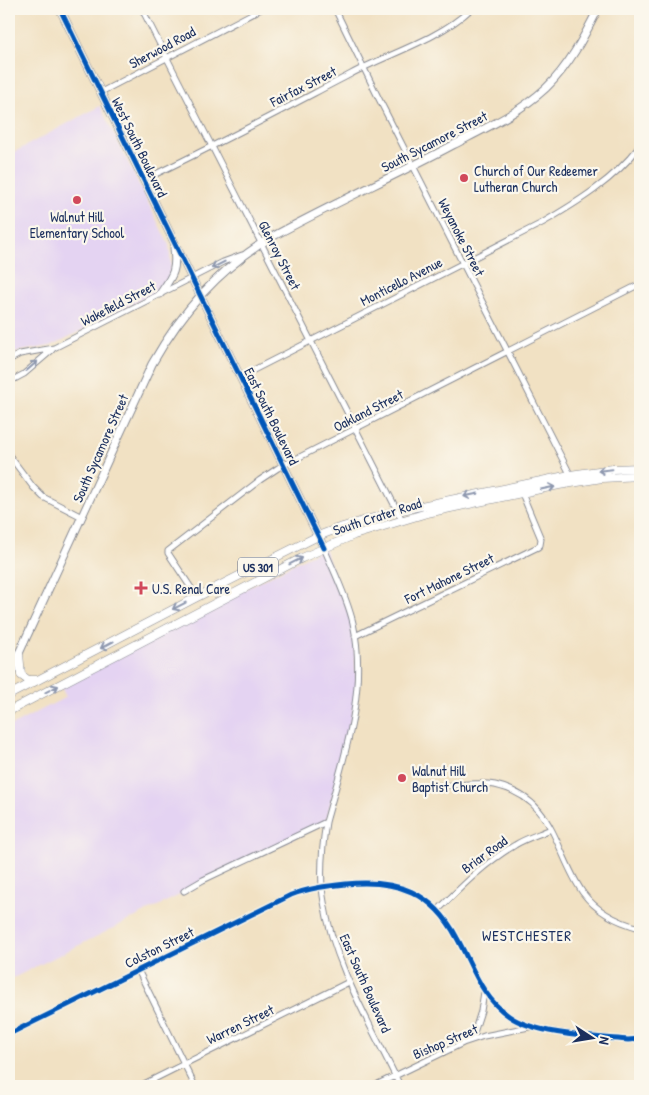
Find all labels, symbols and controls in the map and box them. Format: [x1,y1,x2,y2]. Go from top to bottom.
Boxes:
street label: Sherwood Road [125,21,199,72]
street label: Fairfax Street [266,61,339,111]
street label: West South Boulevard [108,94,173,201]
street label: South Sycamore Street [378,106,491,177]
place label: Church of Our Redeemer Lutheran Church [474,161,599,196]
marker: Church of Our Redeemer Lutheran Church [458,172,470,184]
marker: Walnut Hill Elementary School [71,194,83,206]
street label: Weyanoke Street [433,195,490,280]
place label: Walnut Hill Elementary School [30,207,125,243]
street label: Glenroy Street [254,217,306,293]
street label: Monticello Avenue [357,252,446,310]
one-way arrow [211,261,226,270]
street label: Wakefield Street [77,276,159,330]
one-way arrow [26,360,39,372]
street label: East South Boulevard [240,364,304,468]
street label: Oakland Street [330,384,406,436]
street label: South Sycamore Street [68,391,133,506]
one-way arrow [597,465,613,475]
one-way arrow [540,482,556,492]
one-way arrow [464,491,480,501]
street label: South Crater Road [330,493,424,539]
street label: Fort Mahone Street [400,548,497,608]
one-way arrow [288,556,303,565]
road number: US 301 [238,558,278,576]
place label: U.S. Renal Care [152,579,231,598]
marker: U.S. Renal Care [134,581,148,595]
one-way arrow [171,601,186,611]
one-way arrow [101,640,115,650]
one-way arrow [44,684,59,693]
place label: Walnut Hill Baptist Church [412,761,488,797]
marker: Walnut Hill Baptist Church [396,772,408,784]
street label: Briar Road [457,831,511,877]
street label: Colston Street [121,922,197,972]
district label: WESTCHESTER [482,925,572,946]
street label: East South Boulevard [336,931,397,1036]
street label: Warren Street [203,999,277,1048]
north arrow [566,1012,616,1062]
street label: Bishop Street [410,1019,481,1064]
text: N [595,1035,615,1047]

